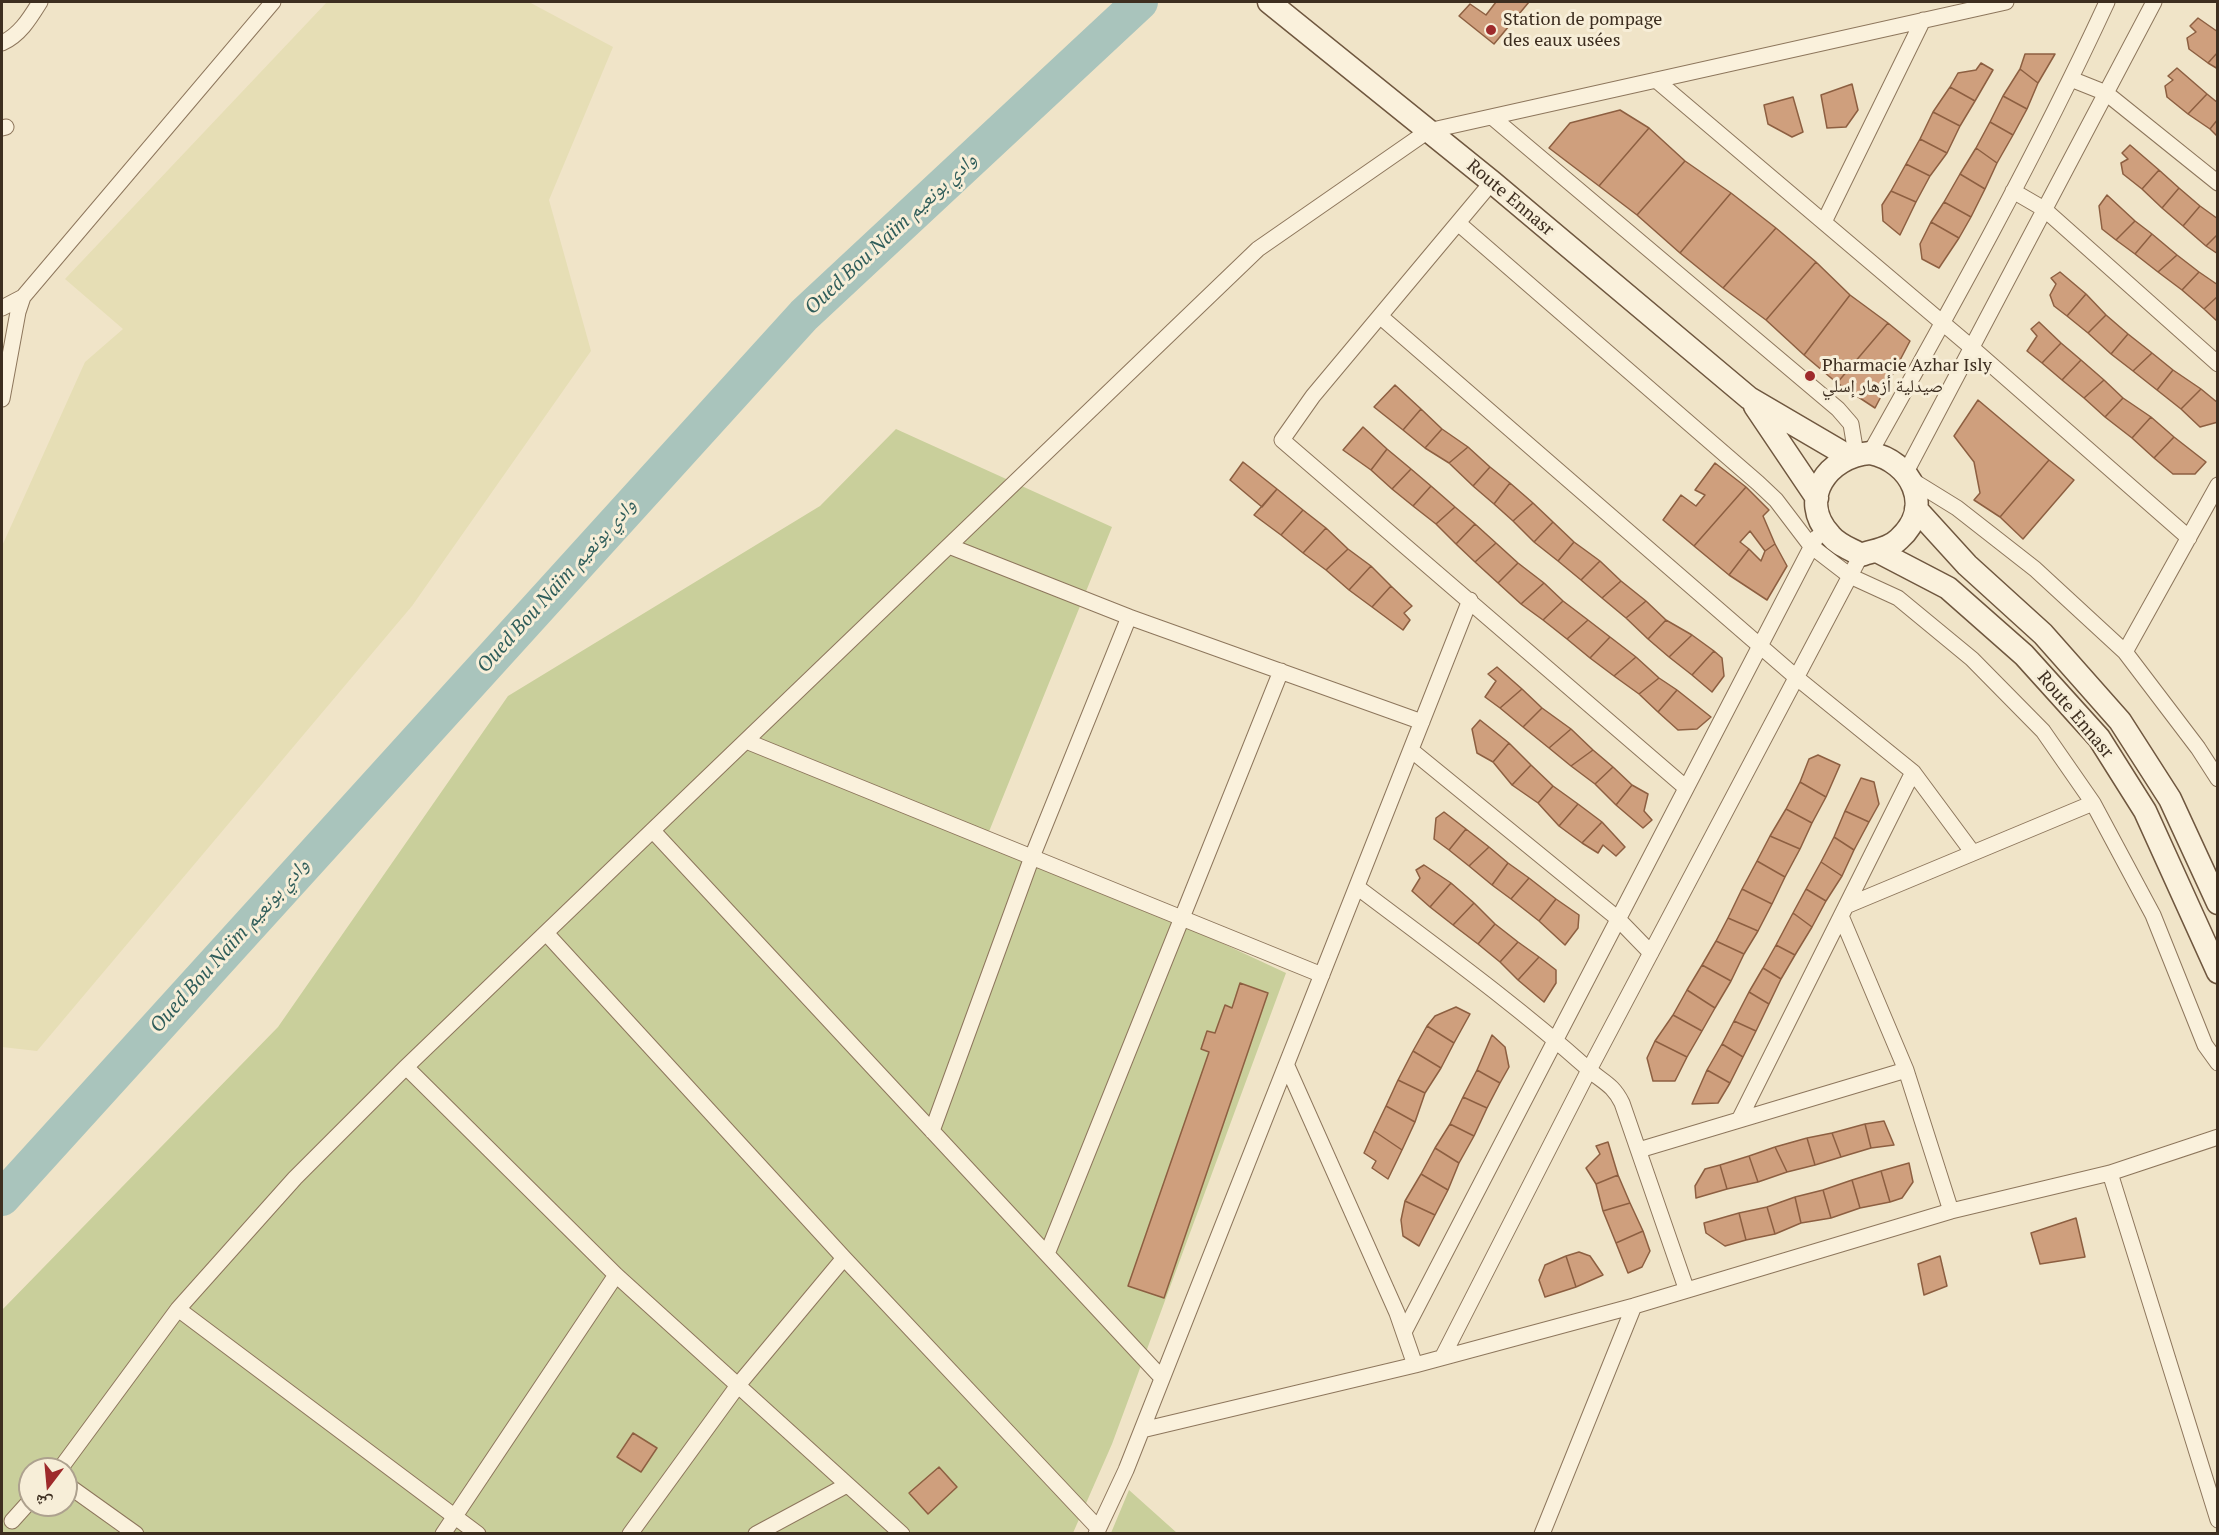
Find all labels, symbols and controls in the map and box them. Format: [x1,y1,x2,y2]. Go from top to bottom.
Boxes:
place label: Station de pompage des eaux usées [1503,9,1662,52]
marker: Station de pompage des eaux usées [1484,23,1498,37]
water label: Oued Bou Naïm وادي بونعيم [800,148,982,320]
street label: Route Ennasr [1462,155,1558,241]
place label: Pharmacie Azhar Isly صيدلية أزهار إسلي [1822,355,1992,398]
marker: Pharmacie Azhar Isly صيدلية أزهار إسلي [1803,369,1817,383]
water label: Oued Bou Naïm وادي بونعيم [472,494,642,678]
street label: Route Ennasr [2032,667,2118,763]
water label: Oued Bou Naïm وادي بونعيم [145,854,315,1038]
north arrow [18,1457,78,1517]
text: ش [32,1489,55,1515]

